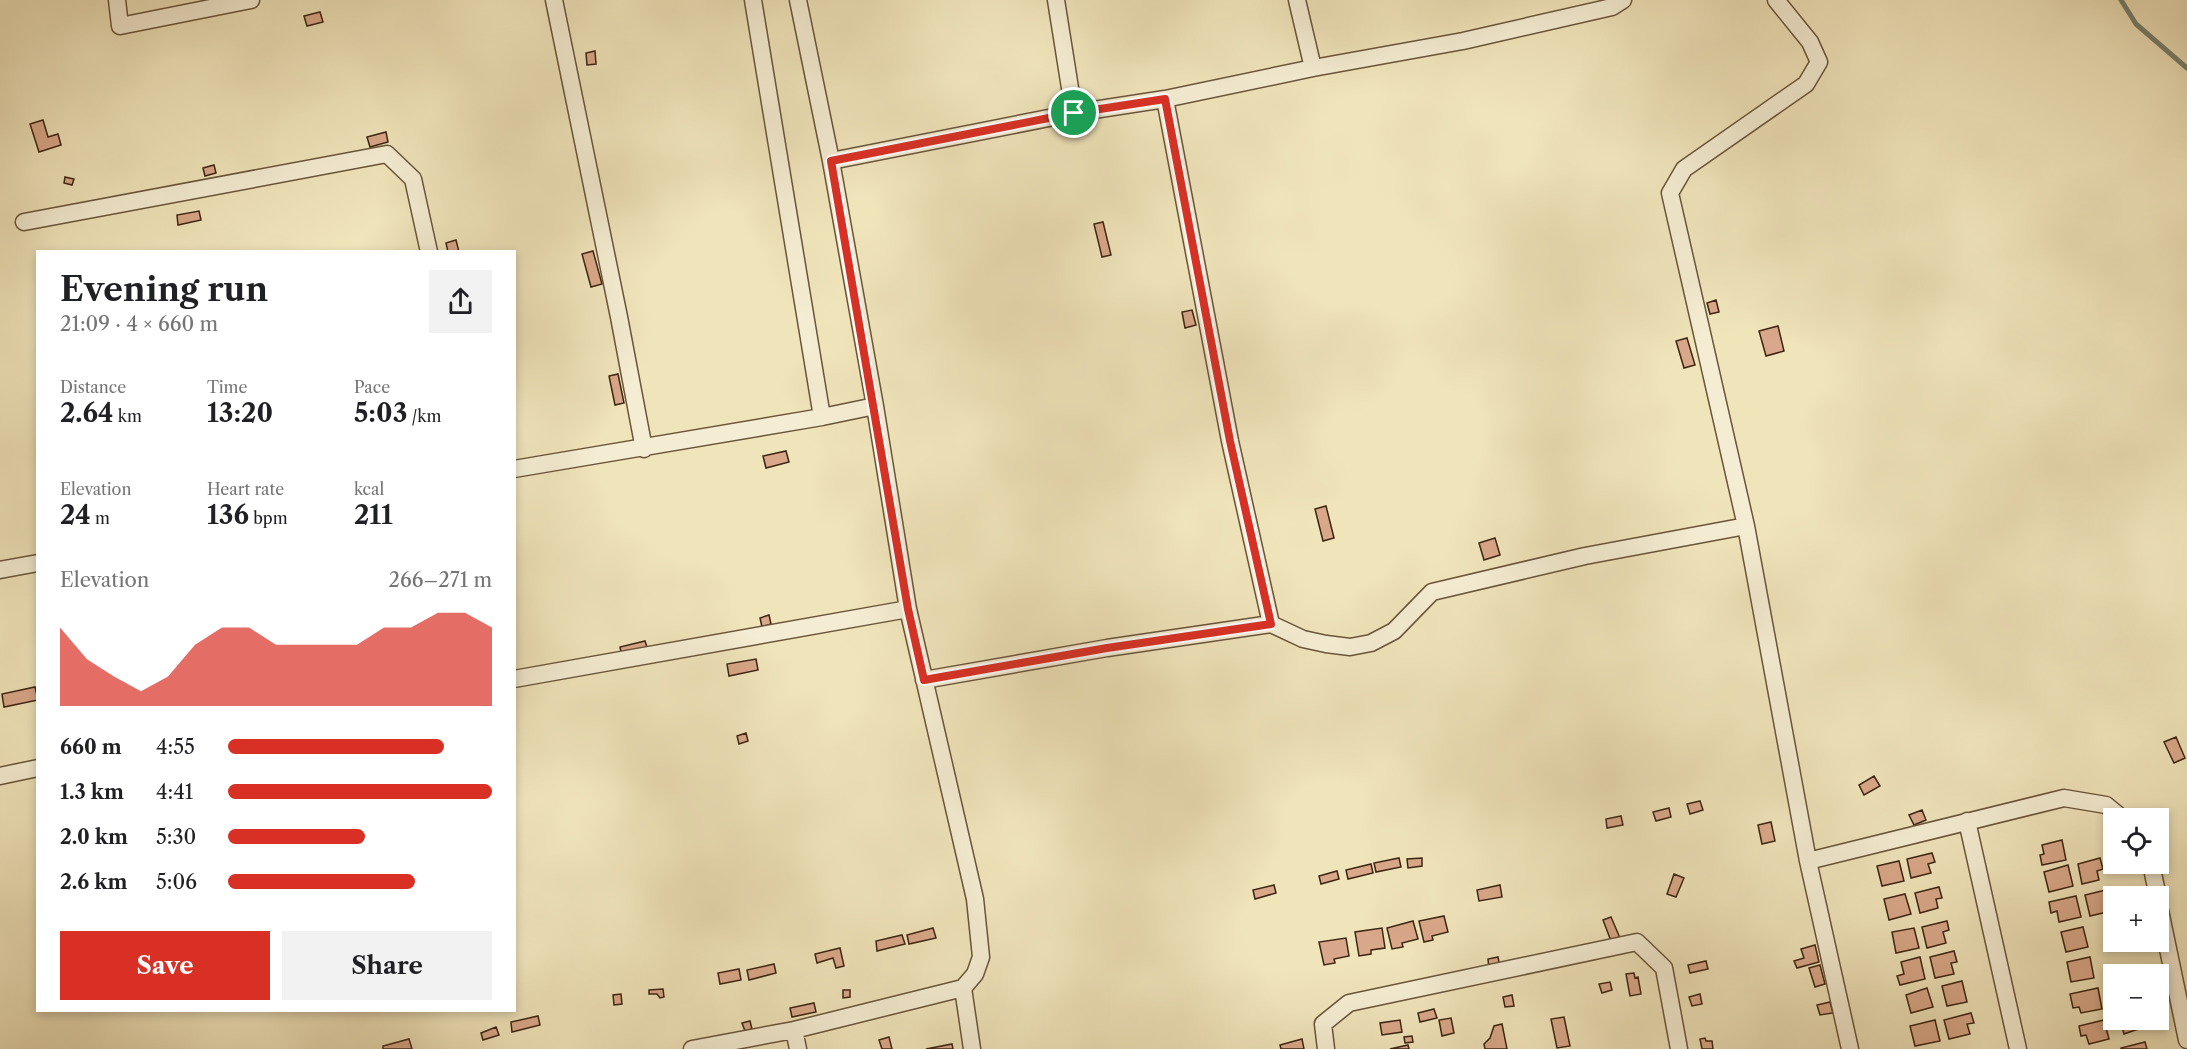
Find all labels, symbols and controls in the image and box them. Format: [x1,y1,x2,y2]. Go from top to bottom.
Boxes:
pin [1048,87,1099,138]
icon: arrive [1057,96,1090,129]
text: Evening run [60,269,268,310]
button: share [429,270,492,333]
text: 21:09 · 4 × 660 m [60,312,218,336]
text: Distance [60,377,126,397]
text: Time [207,377,247,397]
text: Pace [354,377,390,397]
text: 2.64 [60,397,114,429]
text: 13:20 [207,397,273,429]
text: 5:03 [354,397,407,429]
text: km [114,406,142,426]
text: /km [407,406,442,426]
text: Elevation [60,479,131,499]
text: Heart rate [207,479,284,499]
text: kcal [354,479,384,499]
text: 24 [60,499,91,531]
text: 136 [207,499,249,531]
text: 211 [354,499,393,531]
text: m [91,508,110,528]
text: bpm [249,508,288,528]
text: Elevation [60,568,149,592]
text: 266–271 m [389,568,492,592]
text: 660 m [60,735,122,759]
text: 4:55 [156,735,195,759]
text: 1.3 km [60,780,124,804]
text: 4:41 [156,780,193,804]
map controls [2103,808,2169,1030]
button: locate [2103,808,2169,874]
text: 2.0 km [60,825,128,849]
text: 5:30 [156,825,196,849]
text: 2.6 km [60,870,127,894]
text: 5:06 [156,870,197,894]
button: + [2103,886,2169,952]
button: Save [60,931,270,1000]
button: Share [282,931,492,1000]
button: − [2103,964,2169,1030]

